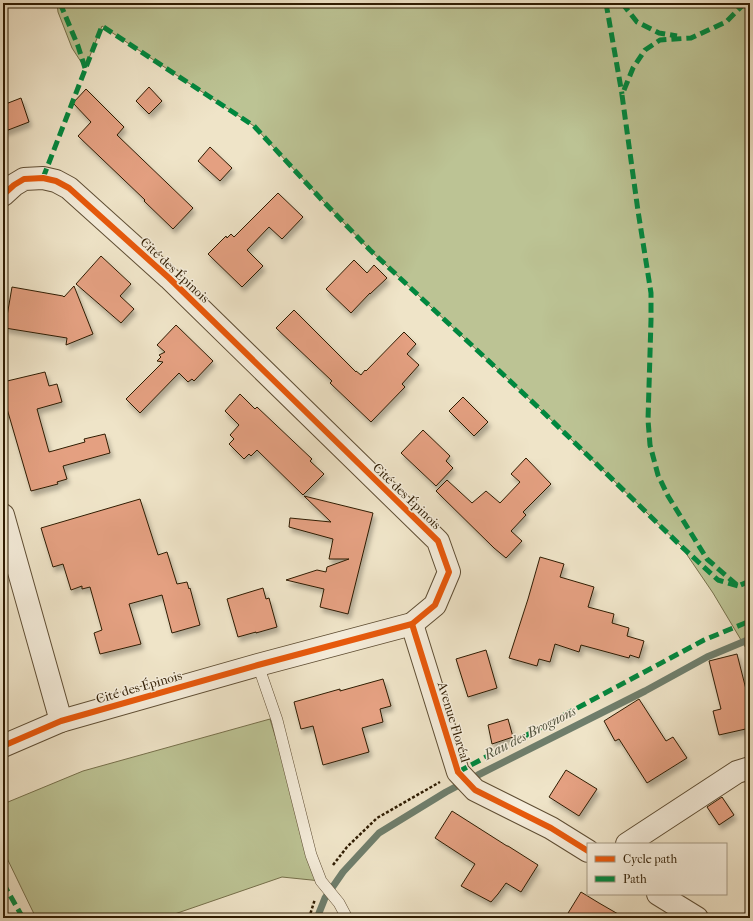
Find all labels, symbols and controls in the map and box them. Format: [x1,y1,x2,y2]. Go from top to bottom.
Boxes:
street label: Cité des Épinois [137,234,213,306]
street label: Cité des Épinois [370,460,444,532]
street label: Cité des Épinois [94,668,184,706]
street label: Avenue Floréal [434,679,473,764]
water label: Rau des Brognons [480,702,579,764]
legend [587,843,727,895]
text: Cycle path [623,852,678,866]
text: Path [623,872,647,886]

